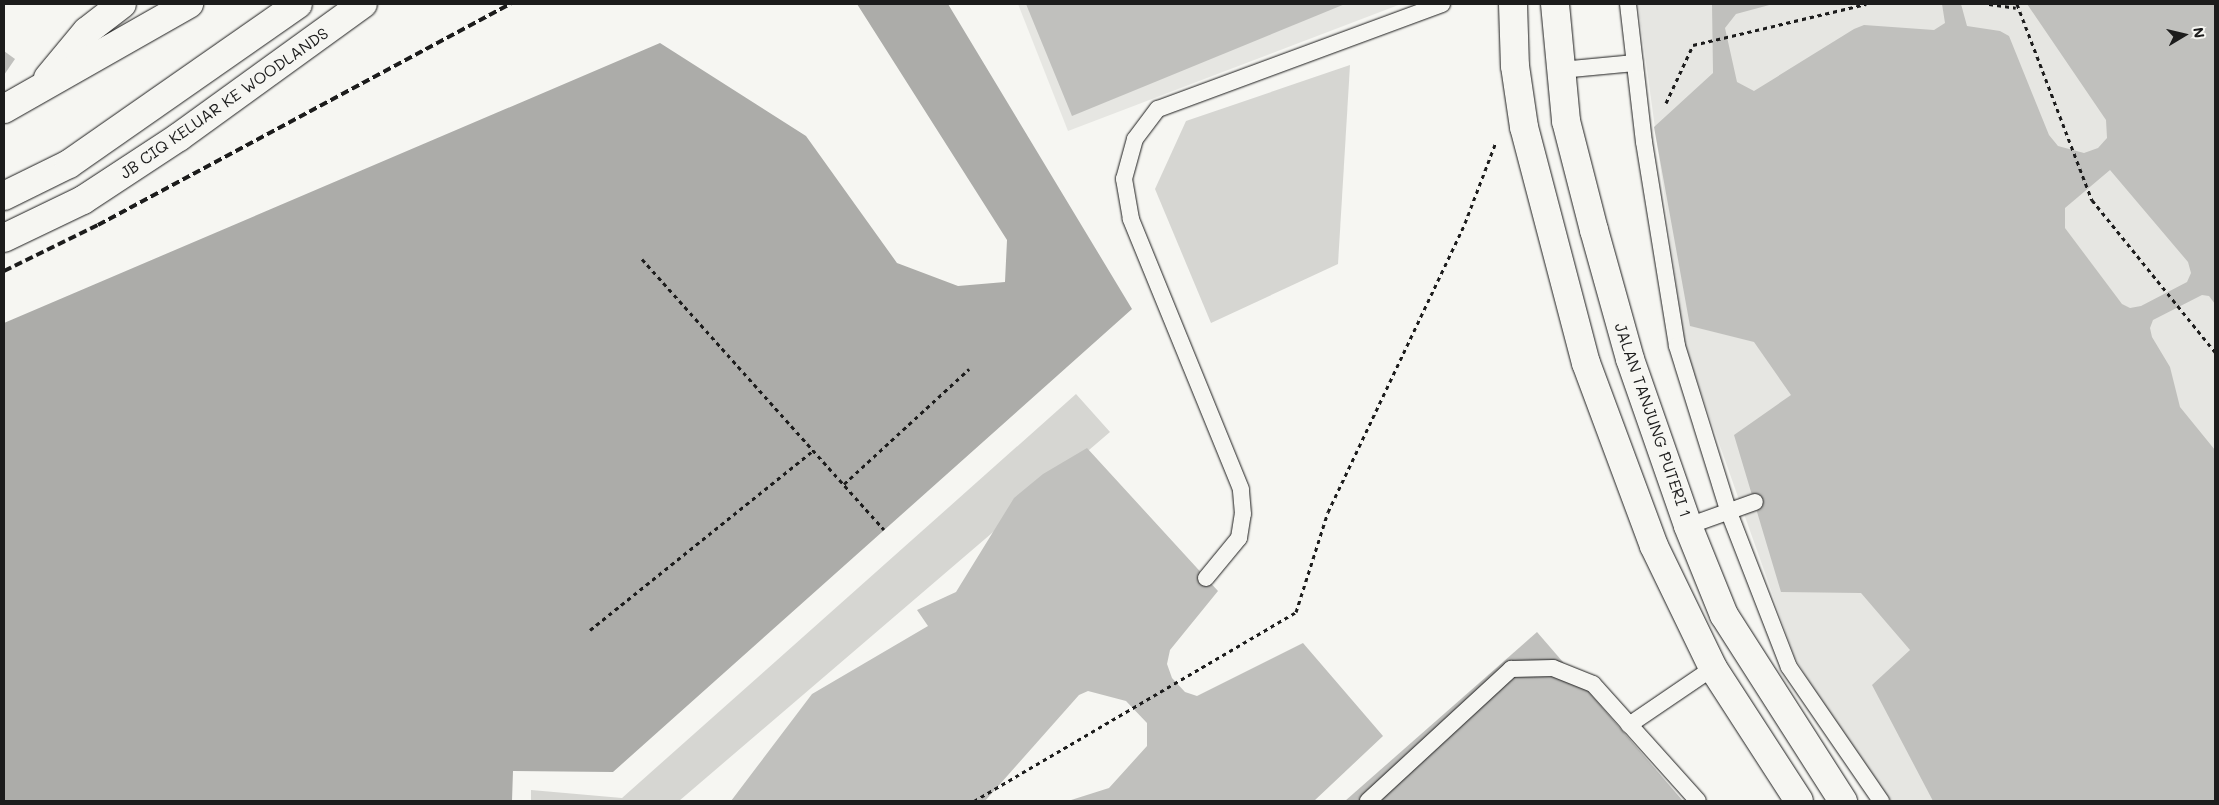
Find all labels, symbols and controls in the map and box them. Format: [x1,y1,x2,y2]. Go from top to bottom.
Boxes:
north arrow [2159,10,2209,60]
street label: JB CIQ KELUAR KE WOODLANDS [116,23,332,183]
text: N [2189,26,2210,39]
street label: JALAN TANJUNG PUTERI 1 [1611,320,1695,520]

